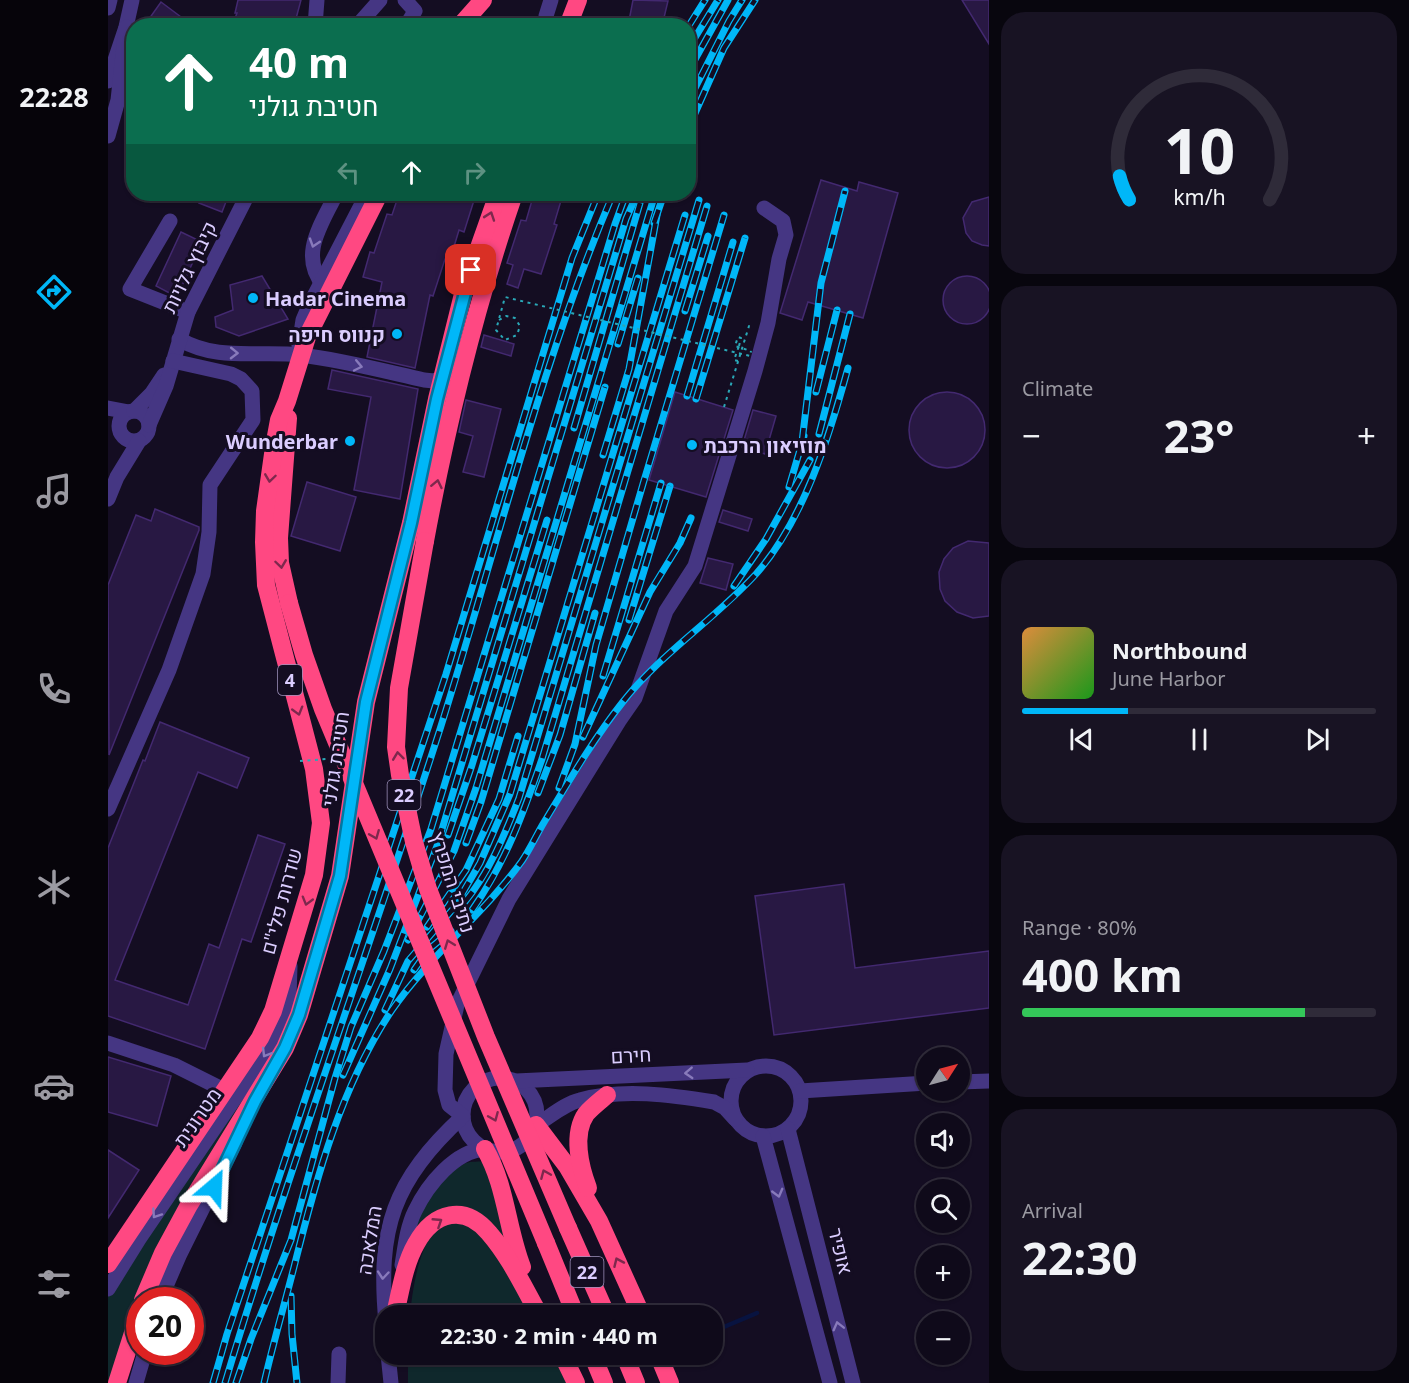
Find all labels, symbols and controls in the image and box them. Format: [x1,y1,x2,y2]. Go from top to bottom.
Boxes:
text: 40 m [249,33,349,90]
icon: ahead [150,42,228,120]
text: 22:28 [19,78,89,115]
text: חטיבת גולני [249,87,379,124]
text: 10 [1163,107,1235,192]
icon: left [332,156,365,189]
icon: ahead [395,156,428,189]
icon: right [458,156,491,189]
text: km/h [1173,182,1225,211]
one-way arrow [482,211,495,222]
street label: קיבוץ גלויות [155,217,223,317]
one-way arrow [309,237,321,248]
pin [445,244,496,295]
icon: arrive [454,253,487,286]
icon: directions [33,271,75,313]
place label: Hadar Cinema [265,285,406,312]
marker: Hadar Cinema [246,291,260,305]
place label: קנווס חיפה [288,321,385,348]
marker: קנווס חיפה [390,327,404,341]
one-way arrow [230,347,239,359]
one-way arrow [353,359,363,372]
text: Climate [1022,375,1093,402]
text: 23° [1164,405,1234,466]
text: − [1022,413,1041,458]
text: + [1357,413,1376,458]
place label: Wunderbar [226,428,338,455]
place label: מוזיאון הרכבת [704,432,827,459]
marker: Wunderbar [343,434,357,448]
marker: מוזיאון הרכבת [685,438,699,452]
icon: music [33,470,75,512]
one-way arrow [264,474,276,483]
one-way arrow [429,479,442,489]
one-way arrow [275,559,287,569]
text: Northbound [1112,635,1247,665]
road number: 4 [278,665,302,695]
text: June Harbor [1112,665,1226,692]
icon: phone [33,668,75,710]
one-way arrow [291,706,304,716]
street label: חטיבת גולני [315,710,355,808]
icon: previous [1065,723,1098,756]
icon: pause [1183,723,1216,756]
icon: next [1301,723,1334,756]
one-way arrow [392,752,404,761]
road number: 22 [388,780,420,810]
one-way arrow [368,828,380,839]
street label: נתיבי המפרץ [424,828,482,936]
street label: שדרות פלי"ם [254,845,308,957]
icon: climate [33,866,75,908]
one-way arrow [301,896,314,906]
text: Range · 80% [1022,914,1137,941]
one-way arrow [444,939,456,950]
text: 400 km [1022,944,1183,1005]
street label: חירם [610,1040,652,1070]
one-way arrow [261,1047,273,1057]
north arrow [916,1047,970,1101]
map controls [916,1047,970,1365]
icon: car [33,1065,75,1107]
one-way arrow [684,1067,693,1079]
street label: מטרונית [167,1082,227,1152]
one-way arrow [487,1111,499,1122]
button: sound [916,1113,970,1167]
position arrow [182,1155,246,1219]
one-way arrow [540,1169,552,1180]
button: search [916,1179,970,1233]
one-way arrow [771,1187,783,1197]
text: Arrival [1022,1197,1083,1224]
street label: המלאכה [350,1203,388,1277]
one-way arrow [152,1207,163,1218]
one-way arrow [431,1218,442,1229]
street label: אופיר [822,1225,860,1277]
text: 22:30 [1022,1227,1138,1288]
button: + [916,1245,970,1299]
road number: 22 [570,1257,604,1287]
one-way arrow [613,1258,625,1269]
icon: filters [33,1263,75,1305]
one-way arrow [377,1270,390,1279]
speed limit sign: 20 [126,1287,204,1365]
button: − [916,1311,970,1365]
text: 22:30 · 2 min · 440 m [440,1320,658,1350]
one-way arrow [833,1321,846,1331]

